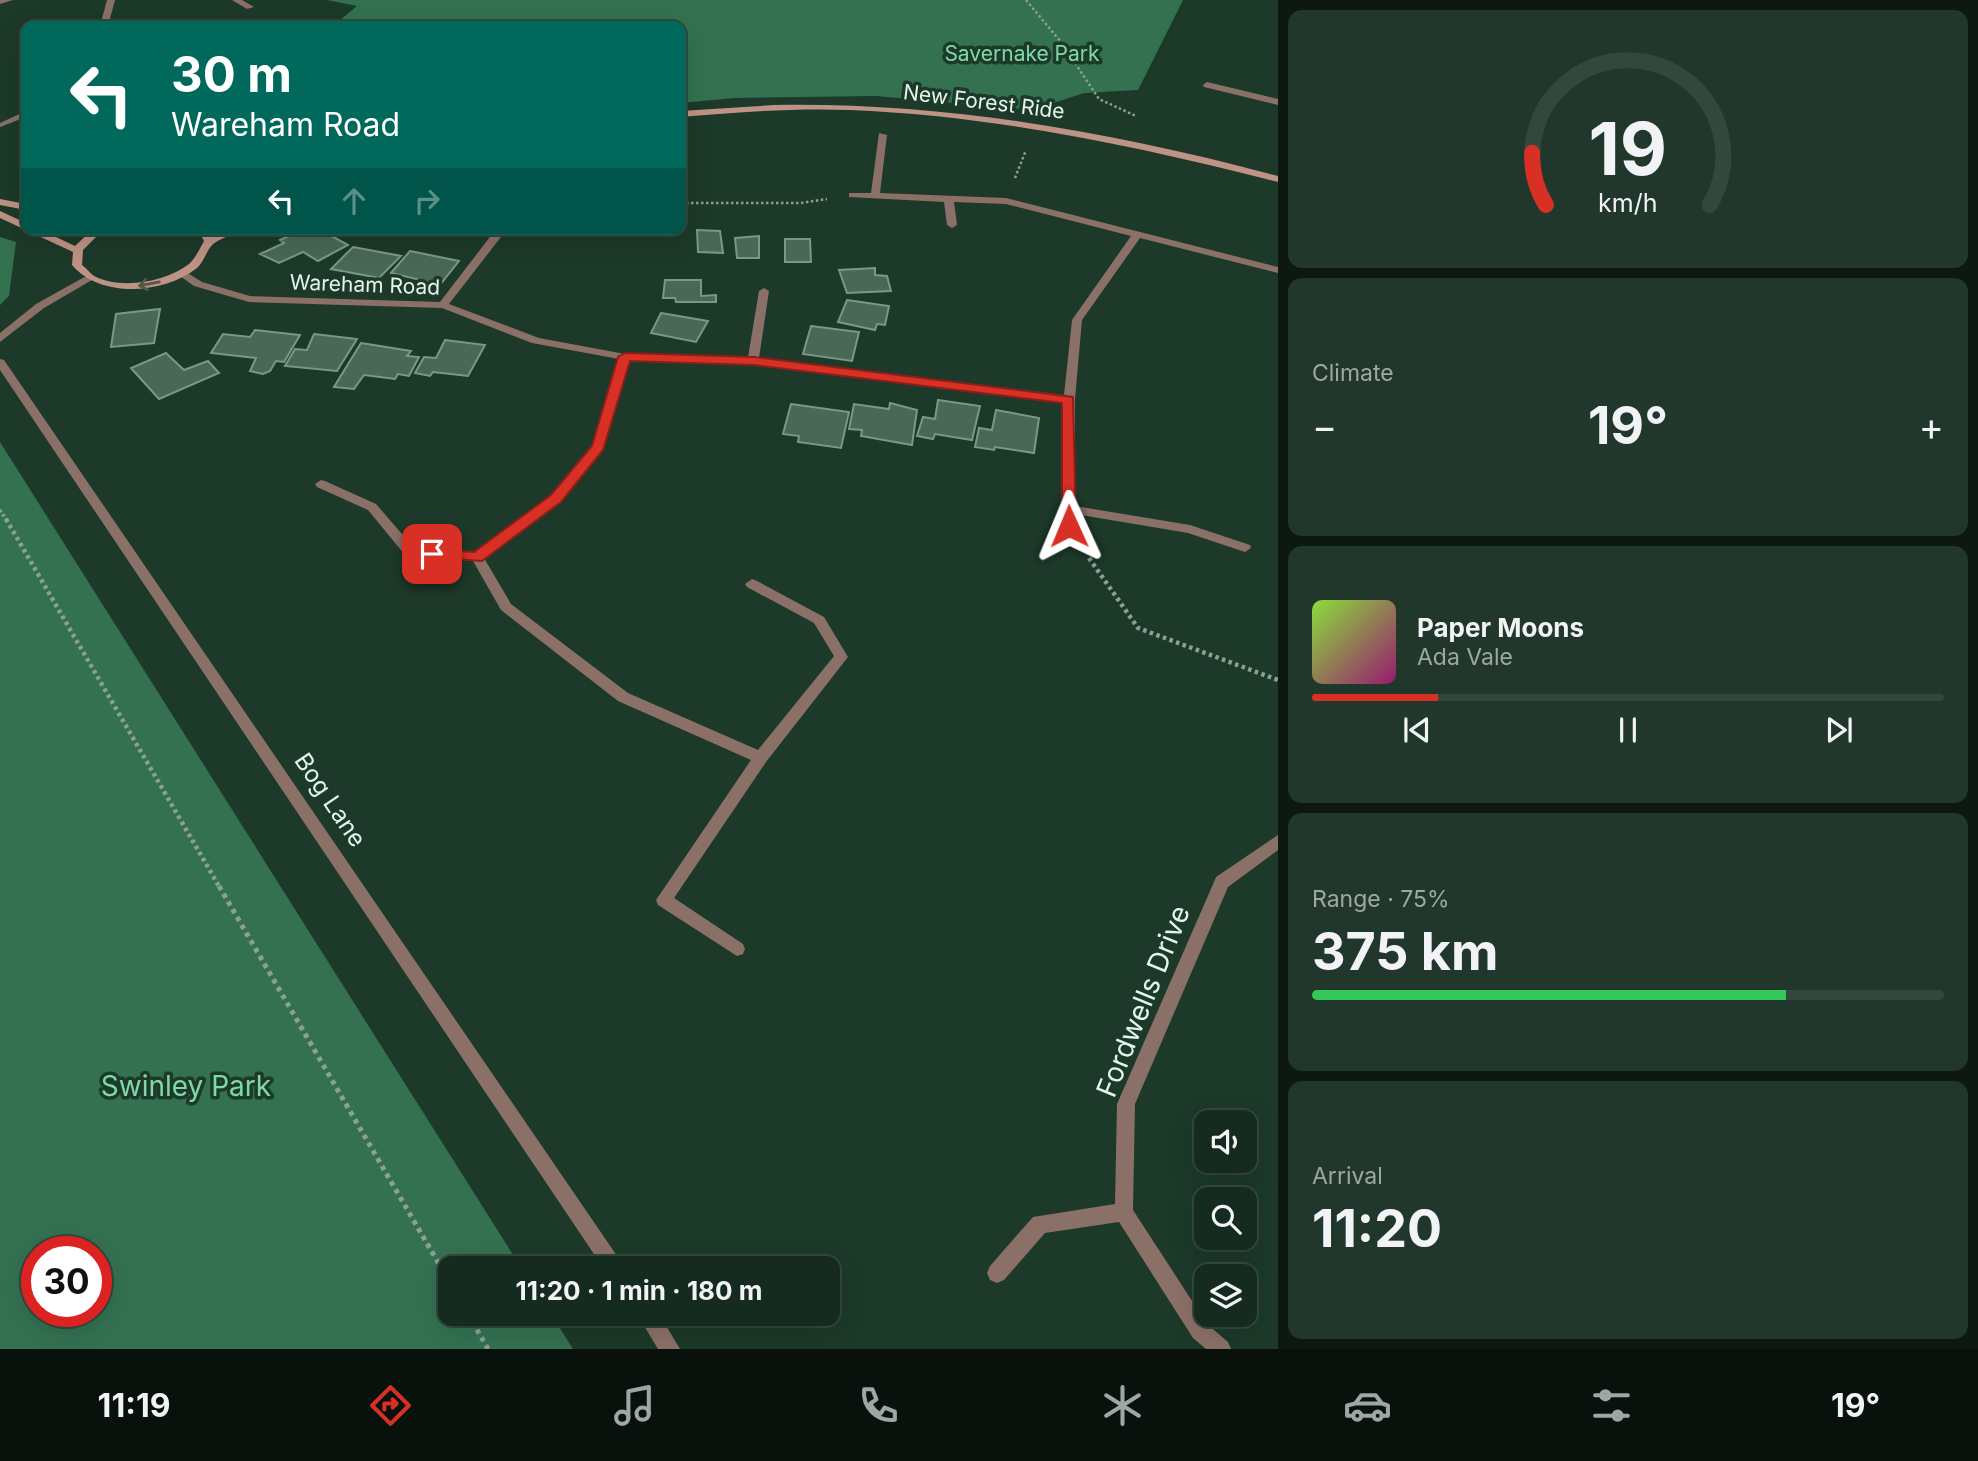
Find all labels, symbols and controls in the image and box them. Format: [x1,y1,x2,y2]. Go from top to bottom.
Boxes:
park label: Savernake Park [944,41,1100,66]
text: 30 m [171,45,292,104]
icon: left [56,49,147,140]
street label: New Forest Ride [902,79,1066,124]
text: 19 [1589,104,1667,193]
text: Wareham Road [171,105,400,144]
icon: left [262,182,300,220]
icon: ahead [335,182,373,220]
icon: right [408,182,446,220]
text: km/h [1598,188,1658,218]
street label: Wareham Road [289,269,441,300]
one-way arrow [138,278,161,291]
text: Climate [1312,359,1394,387]
text: 19° [1588,394,1668,457]
text: − [1312,403,1337,449]
text: + [1919,403,1944,449]
position arrow [1032,489,1106,563]
pin [402,524,462,584]
icon: arrive [413,535,451,573]
text: Paper Moons [1417,612,1584,643]
text: Ada Vale [1417,643,1513,671]
icon: previous [1398,711,1436,749]
icon: pause [1609,711,1647,749]
icon: next [1820,711,1858,749]
street label: Bog Lane [289,747,372,852]
text: Range · 75% [1312,885,1450,913]
street label: Fordwells Drive [1089,900,1197,1102]
text: 375 km [1312,920,1498,983]
park label: Swinley Park [101,1069,271,1103]
map controls [1194,1110,1257,1327]
button: sound [1194,1110,1257,1173]
text: Arrival [1312,1162,1383,1190]
button: search [1194,1187,1257,1250]
text: 11:20 [1312,1197,1442,1260]
speed limit sign: 30 [21,1236,112,1327]
button: layers [1194,1264,1257,1327]
text: 11:20 · 1 min · 180 m [516,1275,762,1306]
icon: directions [366,1381,415,1430]
icon: music [610,1381,659,1430]
icon: phone [854,1381,903,1430]
icon: climate [1098,1381,1147,1430]
icon: car [1343,1381,1392,1430]
icon: filters [1587,1381,1636,1430]
text: 11:19 [98,1386,170,1425]
text: 19° [1831,1386,1880,1425]

